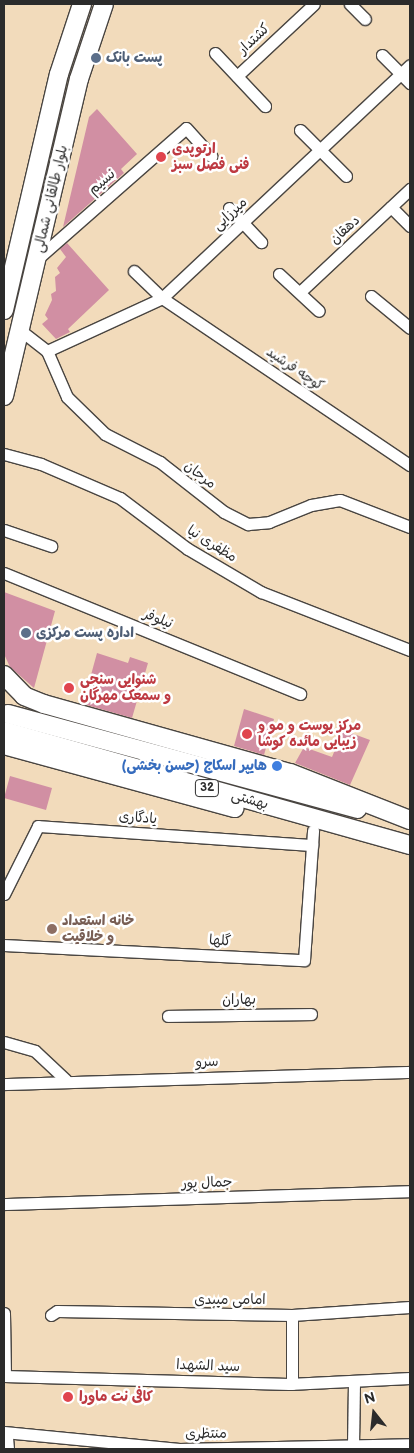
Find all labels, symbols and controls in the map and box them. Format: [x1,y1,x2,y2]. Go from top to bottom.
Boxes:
street label: کشتدار [235,20,273,58]
place label: پست بانک [106,50,162,66]
marker: پست بانک [90,52,102,64]
place label: ارتوپدی فنی فصل سبز [172,141,249,174]
street label: بلوار طالقانی شمالی [30,144,72,254]
marker: ارتوپدی فنی فصل سبز [154,150,168,164]
street label: نسیم [85,166,119,198]
street label: میرزایی [209,194,251,234]
street label: دهقان [327,212,363,248]
street label: كوچه فرشيد [263,344,327,394]
street label: مرجان [181,457,219,493]
street label: مظفری نیا [184,522,240,566]
street label: نیلوفر [141,606,175,632]
place label: اداره پست مرکزی [36,625,134,641]
marker: اداره پست مرکزی [20,627,32,639]
place label: شنوایی سنجی و سمعک مهرگان [80,672,171,704]
marker: شنوایی سنجی و سمعک مهرگان [62,681,76,695]
place label: مرکز پوست و مو و زیبایی مائده کوشا [258,718,361,750]
marker: مرکز پوست و مو و زیبایی مائده کوشا [240,727,254,741]
place label: هایپر اسکاج (حسن بخشی) [122,758,267,774]
marker: هایپر اسکاج (حسن بخشی) [271,760,283,772]
road number: 32 [194,778,220,798]
street label: بهشتى [230,787,270,813]
street label: یادگاری [118,808,158,828]
place label: خانه استعداد و خلاقیت [62,913,134,946]
marker: خانه استعداد و خلاقیت [46,923,58,935]
street label: گلها [208,932,232,950]
street label: بهاران [222,991,256,1009]
street label: سرو [195,1053,219,1071]
street label: جمال پور [181,1174,233,1192]
street label: امامی میبدی [194,1292,266,1308]
street label: سید الشهدا [176,1356,240,1376]
north arrow [349,1388,399,1438]
text: N [362,1388,377,1408]
place label: کافی نت ماورا [79,1389,153,1405]
marker: کافی نت ماورا [61,1390,75,1404]
street label: منتظری [185,1425,227,1443]

